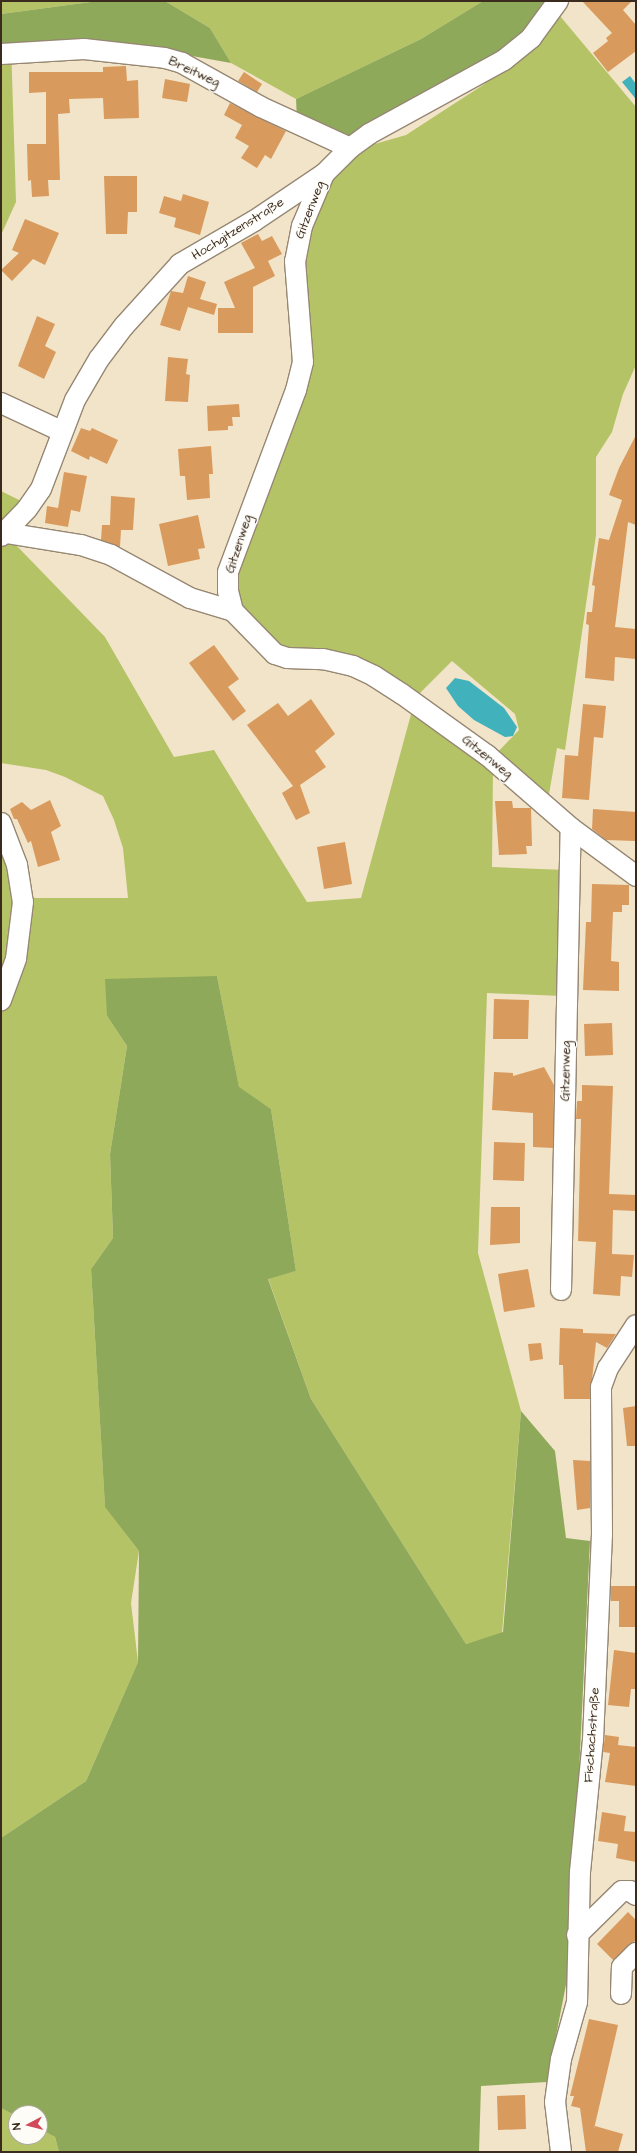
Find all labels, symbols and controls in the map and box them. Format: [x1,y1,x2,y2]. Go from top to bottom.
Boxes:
street label: Breitweg [166,53,222,91]
street label: Gitzenweg [292,179,328,241]
street label: Hochgitzenstraße [189,194,287,264]
street label: Gitzenweg [222,513,256,575]
street label: Gitzenweg [459,732,515,782]
street label: Gitzenweg [558,1041,574,1101]
street label: Fischachstraße [581,1687,603,1783]
north arrow [8,2105,48,2145]
text: N [9,2122,24,2131]

